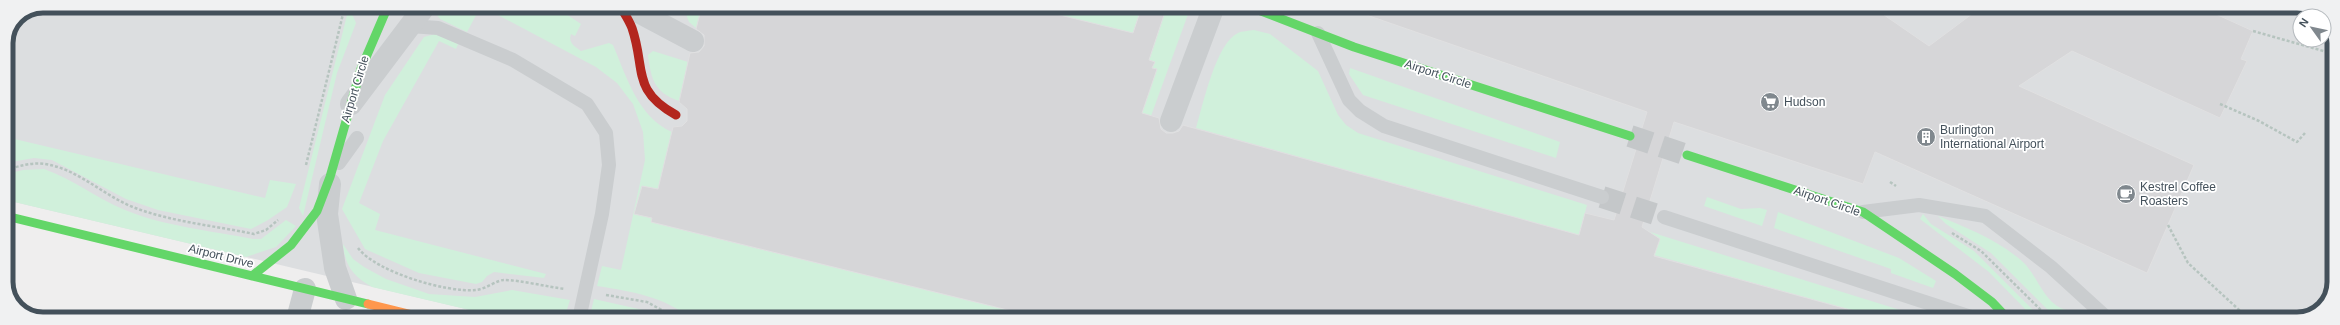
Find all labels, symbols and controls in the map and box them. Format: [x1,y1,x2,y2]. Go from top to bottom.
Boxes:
north arrow [2292,8,2332,48]
text: N [2296,16,2311,29]
street label: Airport Circle [338,53,372,124]
street label: Airport Circle [1403,57,1473,91]
supermarket icon: Hudson [1759,91,1781,113]
place label: Hudson [1784,95,1825,109]
place label: Burlington International Airport [1940,123,2045,151]
building icon: Burlington International Airport [1915,126,1937,148]
place label: Kestrel Coffee Roasters [2140,180,2216,208]
street label: Airport Circle [1792,183,1862,219]
cafe icon: Kestrel Coffee Roasters [2115,183,2137,205]
street label: Airport Drive [187,241,255,271]

